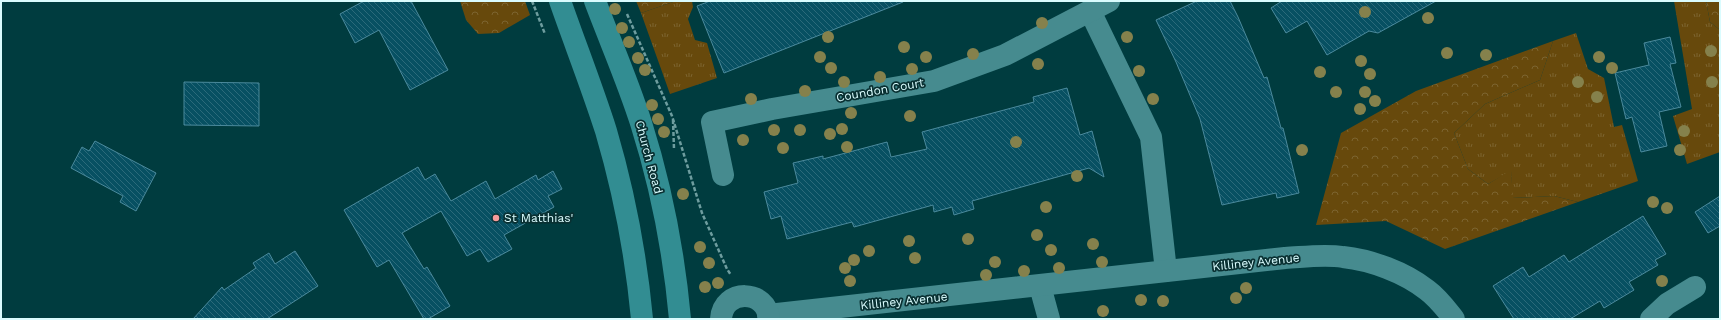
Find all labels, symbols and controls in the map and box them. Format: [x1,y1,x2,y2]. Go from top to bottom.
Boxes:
street label: Coundon Court [835,75,925,105]
street label: Church Road [632,119,666,195]
place label: St Matthias' [504,211,573,225]
marker: St Matthias' [491,213,501,223]
street label: Killiney Avenue [1212,250,1300,274]
street label: Killiney Avenue [860,289,948,313]

